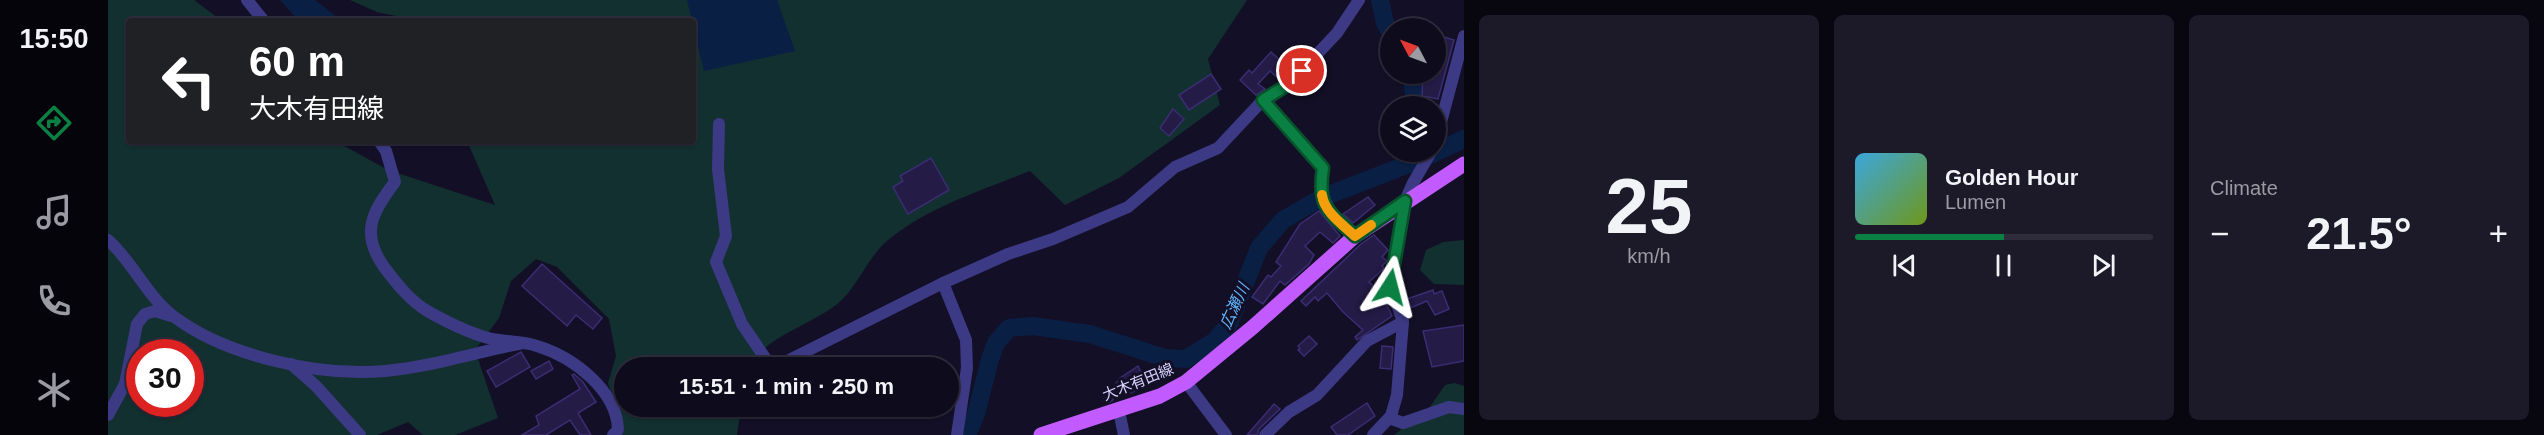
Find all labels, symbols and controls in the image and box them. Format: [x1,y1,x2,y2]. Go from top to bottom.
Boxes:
north arrow [1380,18,1446,84]
map controls [1380,18,1446,162]
text: 15:50 [19,24,89,54]
text: 60 m [249,38,345,85]
icon: left [150,42,228,120]
pin [1276,45,1327,96]
icon: arrive [1285,54,1318,87]
text: 大木有田線 [249,94,384,124]
button: layers [1380,96,1446,162]
icon: directions [33,102,75,144]
text: 25 [1606,162,1692,250]
text: Golden Hour [1945,165,2078,190]
text: Climate [2210,177,2278,199]
icon: music [33,191,75,233]
text: Lumen [1945,191,2006,213]
text: 21.5° [2306,208,2412,259]
text: − [2210,215,2229,252]
text: + [2489,215,2508,252]
text: km/h [1627,245,1671,267]
icon: previous [1888,249,1921,282]
icon: pause [1987,249,2020,282]
icon: next [2087,249,2120,282]
position arrow [1358,255,1422,319]
water label: 広瀬川 [1217,279,1253,332]
icon: phone [33,280,75,322]
speed limit sign: 30 [126,339,204,417]
street label: 大木有田線 [1100,360,1176,403]
icon: climate [33,369,75,411]
text: 15:51 · 1 min · 250 m [679,374,894,399]

